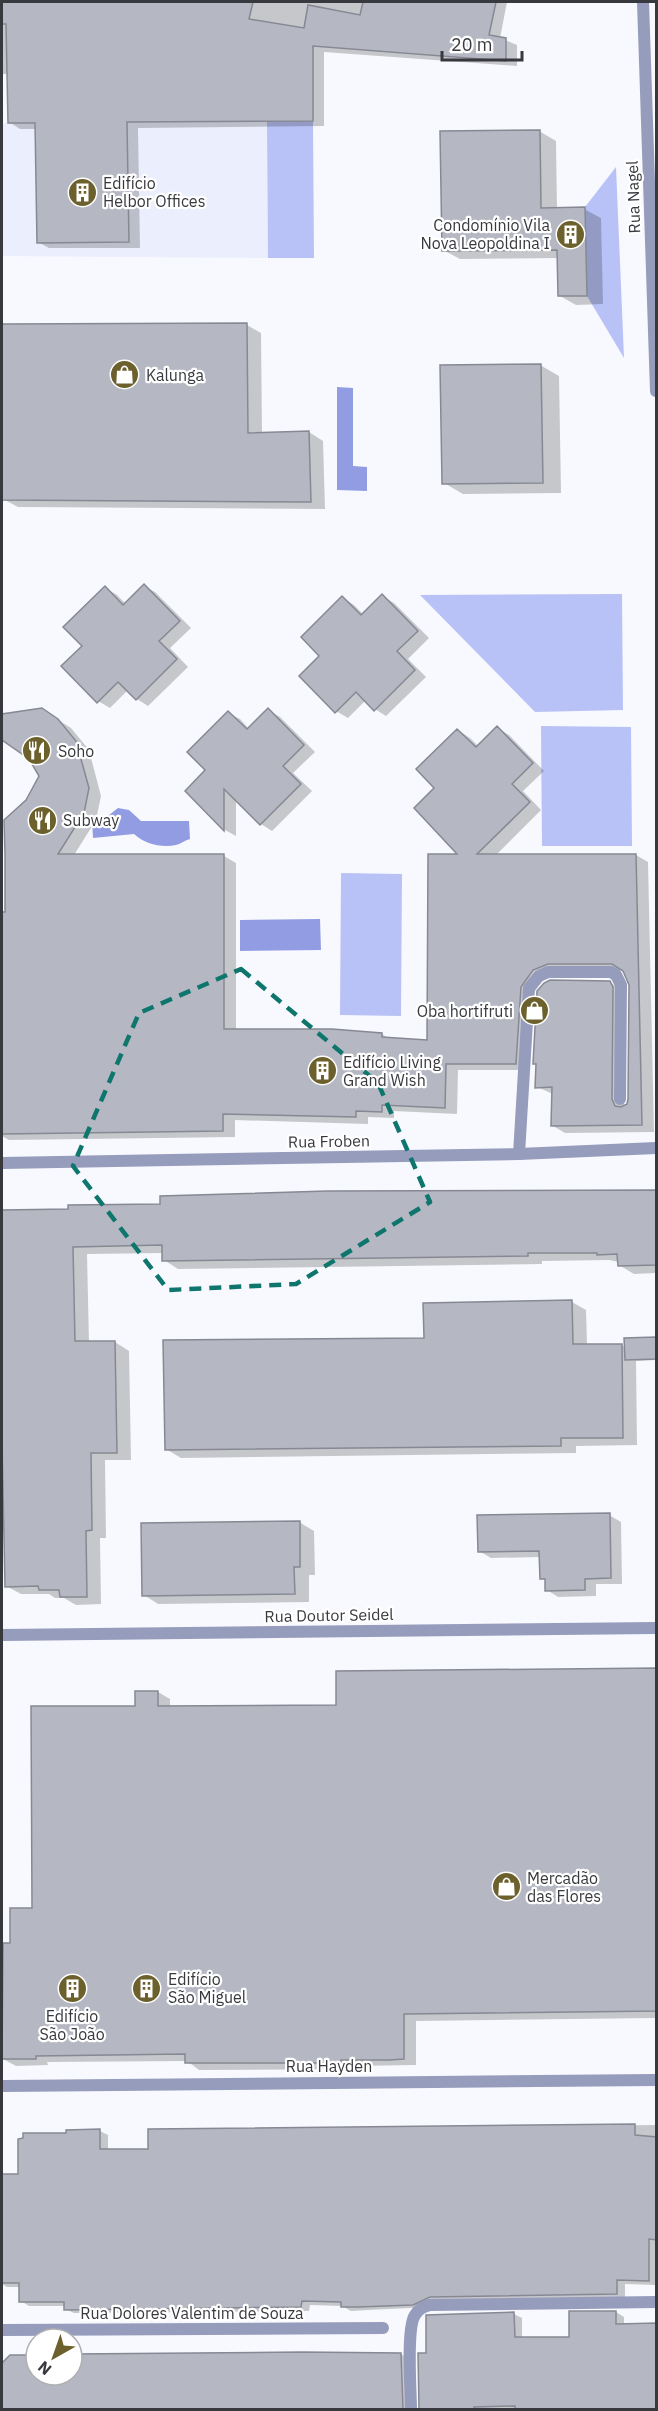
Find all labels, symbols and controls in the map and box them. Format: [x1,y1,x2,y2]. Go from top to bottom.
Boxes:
scale bar [442,24,522,62]
text: 20 m [451,33,493,56]
street label: Rua Nagel [622,160,644,234]
place label: Edifício Helbor Offices [103,173,205,211]
building icon: Edifício Helbor Offices [66,176,98,208]
place label: Condomínio Vila Nova Leopoldina I [421,215,550,253]
building icon: Condomínio Vila Nova Leopoldina I [555,218,587,250]
shop icon: Kalunga [109,359,141,391]
place label: Kalunga [146,365,204,385]
restaurant icon: Soho [21,735,53,767]
place label: Soho [58,741,94,761]
restaurant icon: Subway [26,804,58,836]
place label: Subway [63,810,119,830]
shop icon: Oba hortifruti [518,995,550,1027]
place label: Oba hortifruti [417,1001,513,1021]
place label: Edifício Living Grand Wish [343,1052,441,1090]
building icon: Edifício Living Grand Wish [306,1055,338,1087]
street label: Rua Froben [288,1130,370,1152]
street label: Rua Doutor Seidel [264,1604,394,1626]
place label: Mercadão das Flores [527,1868,601,1906]
shop icon: Mercadão das Flores [490,1871,522,1903]
place label: Edifício São Miguel [168,1969,246,2007]
building icon: Edifício São João [56,1972,88,2004]
building icon: Edifício São Miguel [131,1972,163,2004]
place label: Edifício São João [39,2006,105,2044]
street label: Rua Hayden [286,2056,372,2076]
street label: Rua Dolores Valentim de Souza [80,2303,304,2323]
north arrow [24,2327,84,2387]
text: N [33,2357,55,2380]

